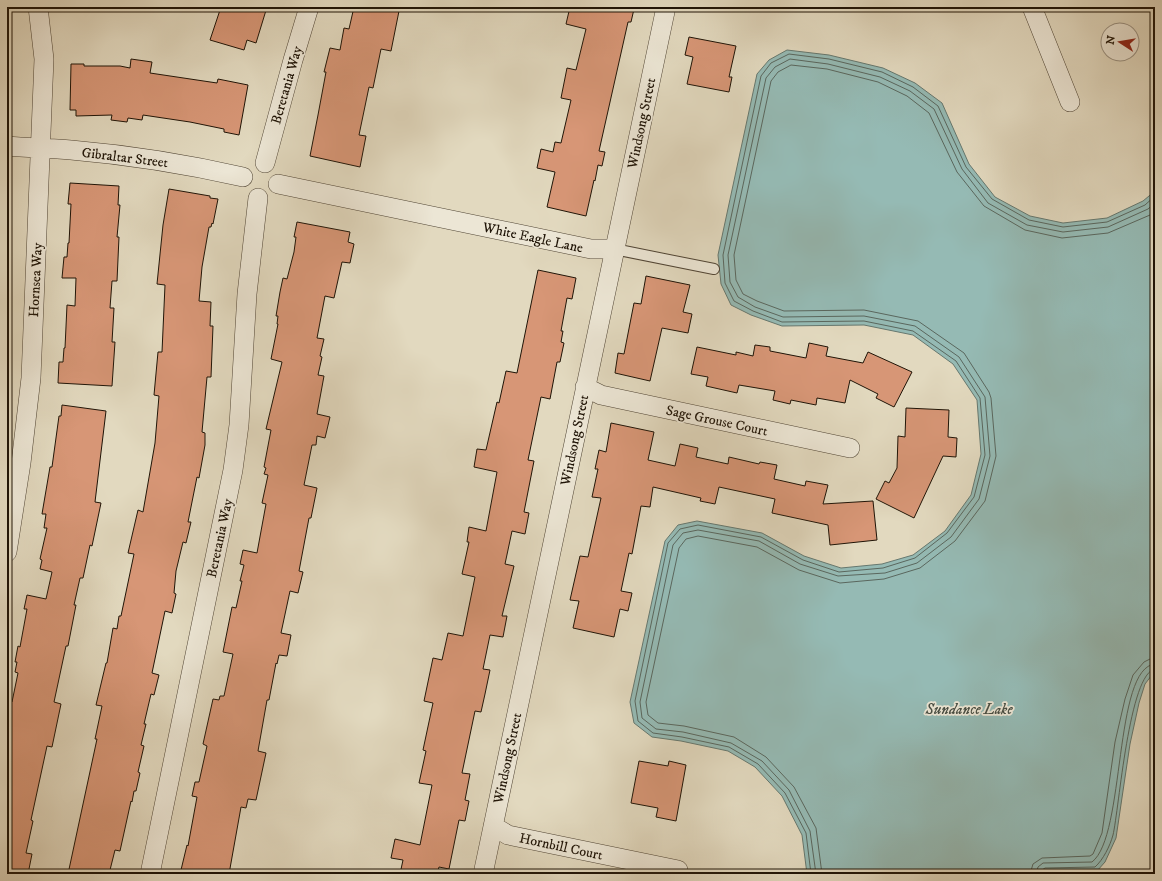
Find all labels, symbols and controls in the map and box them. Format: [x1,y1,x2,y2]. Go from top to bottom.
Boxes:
north arrow [1100,22,1140,62]
text: N [1103,34,1119,46]
street label: Beretania Way [267,44,307,126]
street label: Windsong Street [623,76,660,171]
street label: Gibraltar Street [81,144,170,172]
street label: White Eagle Lane [480,218,585,257]
street label: Hornsea Way [25,242,47,318]
street label: Windsong Street [556,393,593,488]
street label: Sage Grouse Court [664,401,770,441]
street label: Beretania Way [203,497,237,579]
water label: Sundance Lake [925,700,1013,719]
street label: Windsong Street [489,711,526,806]
street label: Hornbill Court [517,829,605,865]

